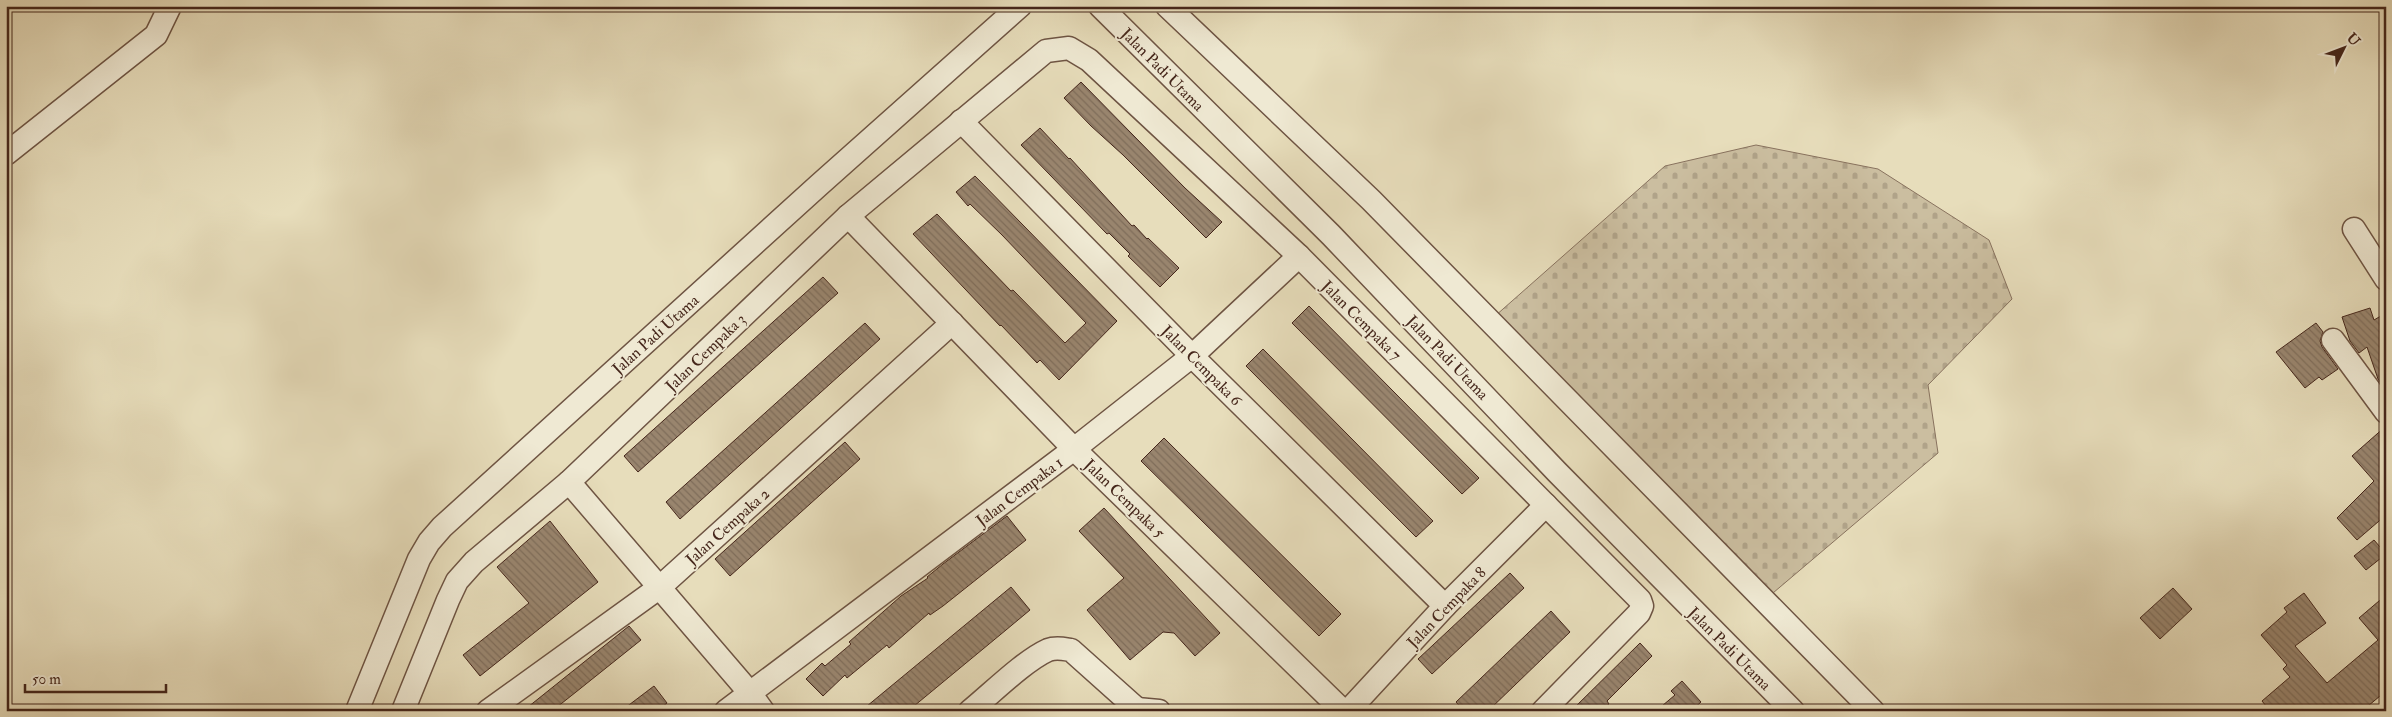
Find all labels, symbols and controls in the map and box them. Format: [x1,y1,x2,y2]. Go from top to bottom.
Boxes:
north arrow [2320,22,2370,72]
street label: Jalan Padi Utama [1115,23,1209,117]
text: U [2343,30,2364,50]
street label: Jalan Cempaka 7 [1316,276,1406,366]
street label: Jalan Padi Utama [607,290,704,380]
street label: Jalan Cempaka 3 [661,309,751,397]
street label: Jalan Padi Utama [1401,311,1493,405]
street label: Jalan Cempaka 6 [1155,320,1246,412]
street label: Jalan Cempaka 1 [971,453,1068,532]
street label: Jalan Cempaka 5 [1078,454,1169,543]
street label: Jalan Cempaka 2 [681,484,774,571]
street label: Jalan Cempaka 8 [1402,562,1492,654]
street label: Jalan Padi Utama [1682,602,1776,696]
scale bar [25,662,166,694]
text: 50 m [32,670,61,689]

